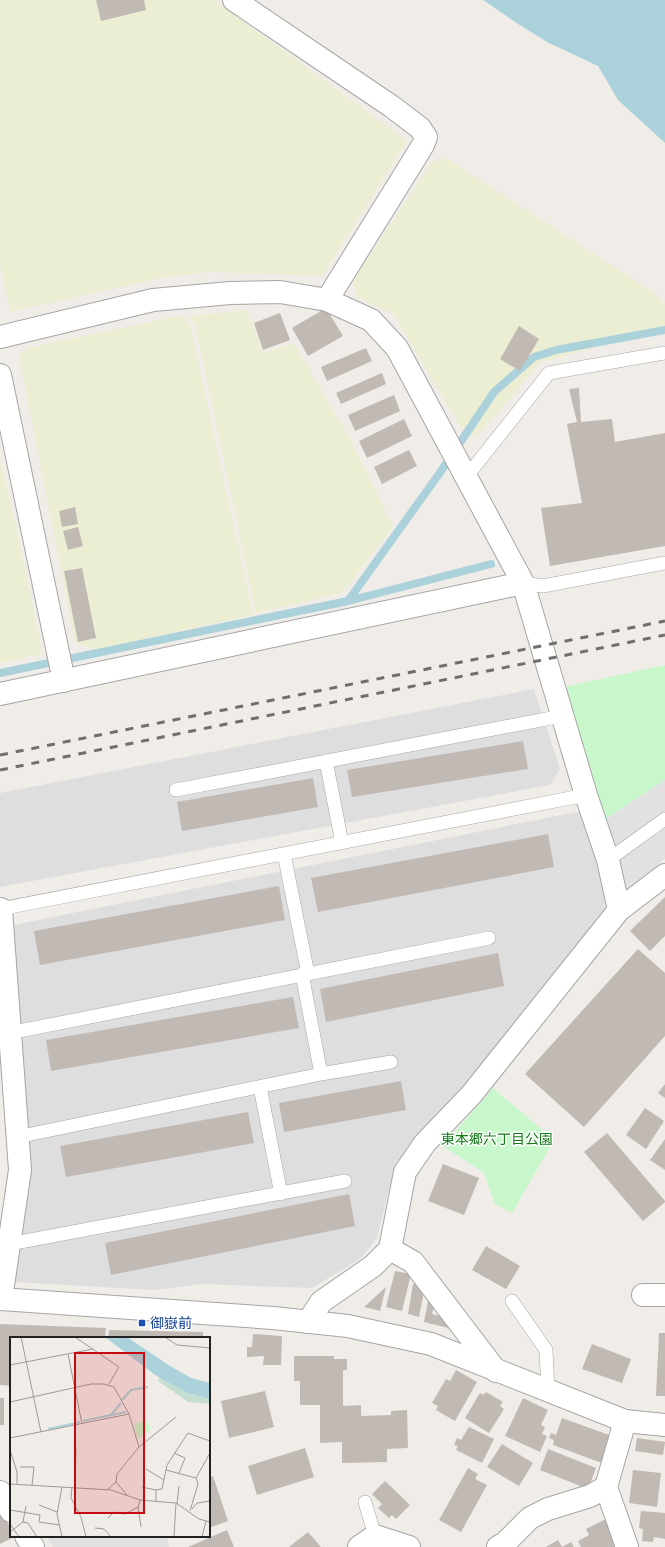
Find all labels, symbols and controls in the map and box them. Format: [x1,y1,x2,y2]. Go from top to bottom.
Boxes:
park label: 東本郷六丁目公園 [441,1129,553,1148]
place label: 御嶽前 [150,1313,192,1332]
marker: 御嶽前 [137,1318,147,1328]
inset map [10,1337,210,1537]

